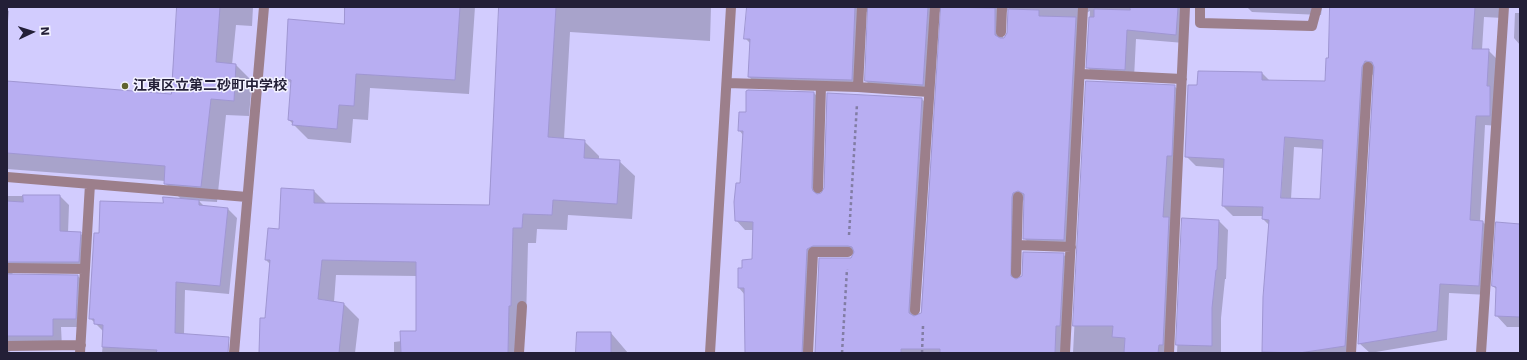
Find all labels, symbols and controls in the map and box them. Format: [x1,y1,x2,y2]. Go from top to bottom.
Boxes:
north arrow [12,12,52,52]
text: N [38,26,51,36]
place label: 江東区立第二砂町中学校 [133,78,287,94]
marker: 江東区立第二砂町中学校 [120,81,130,91]

